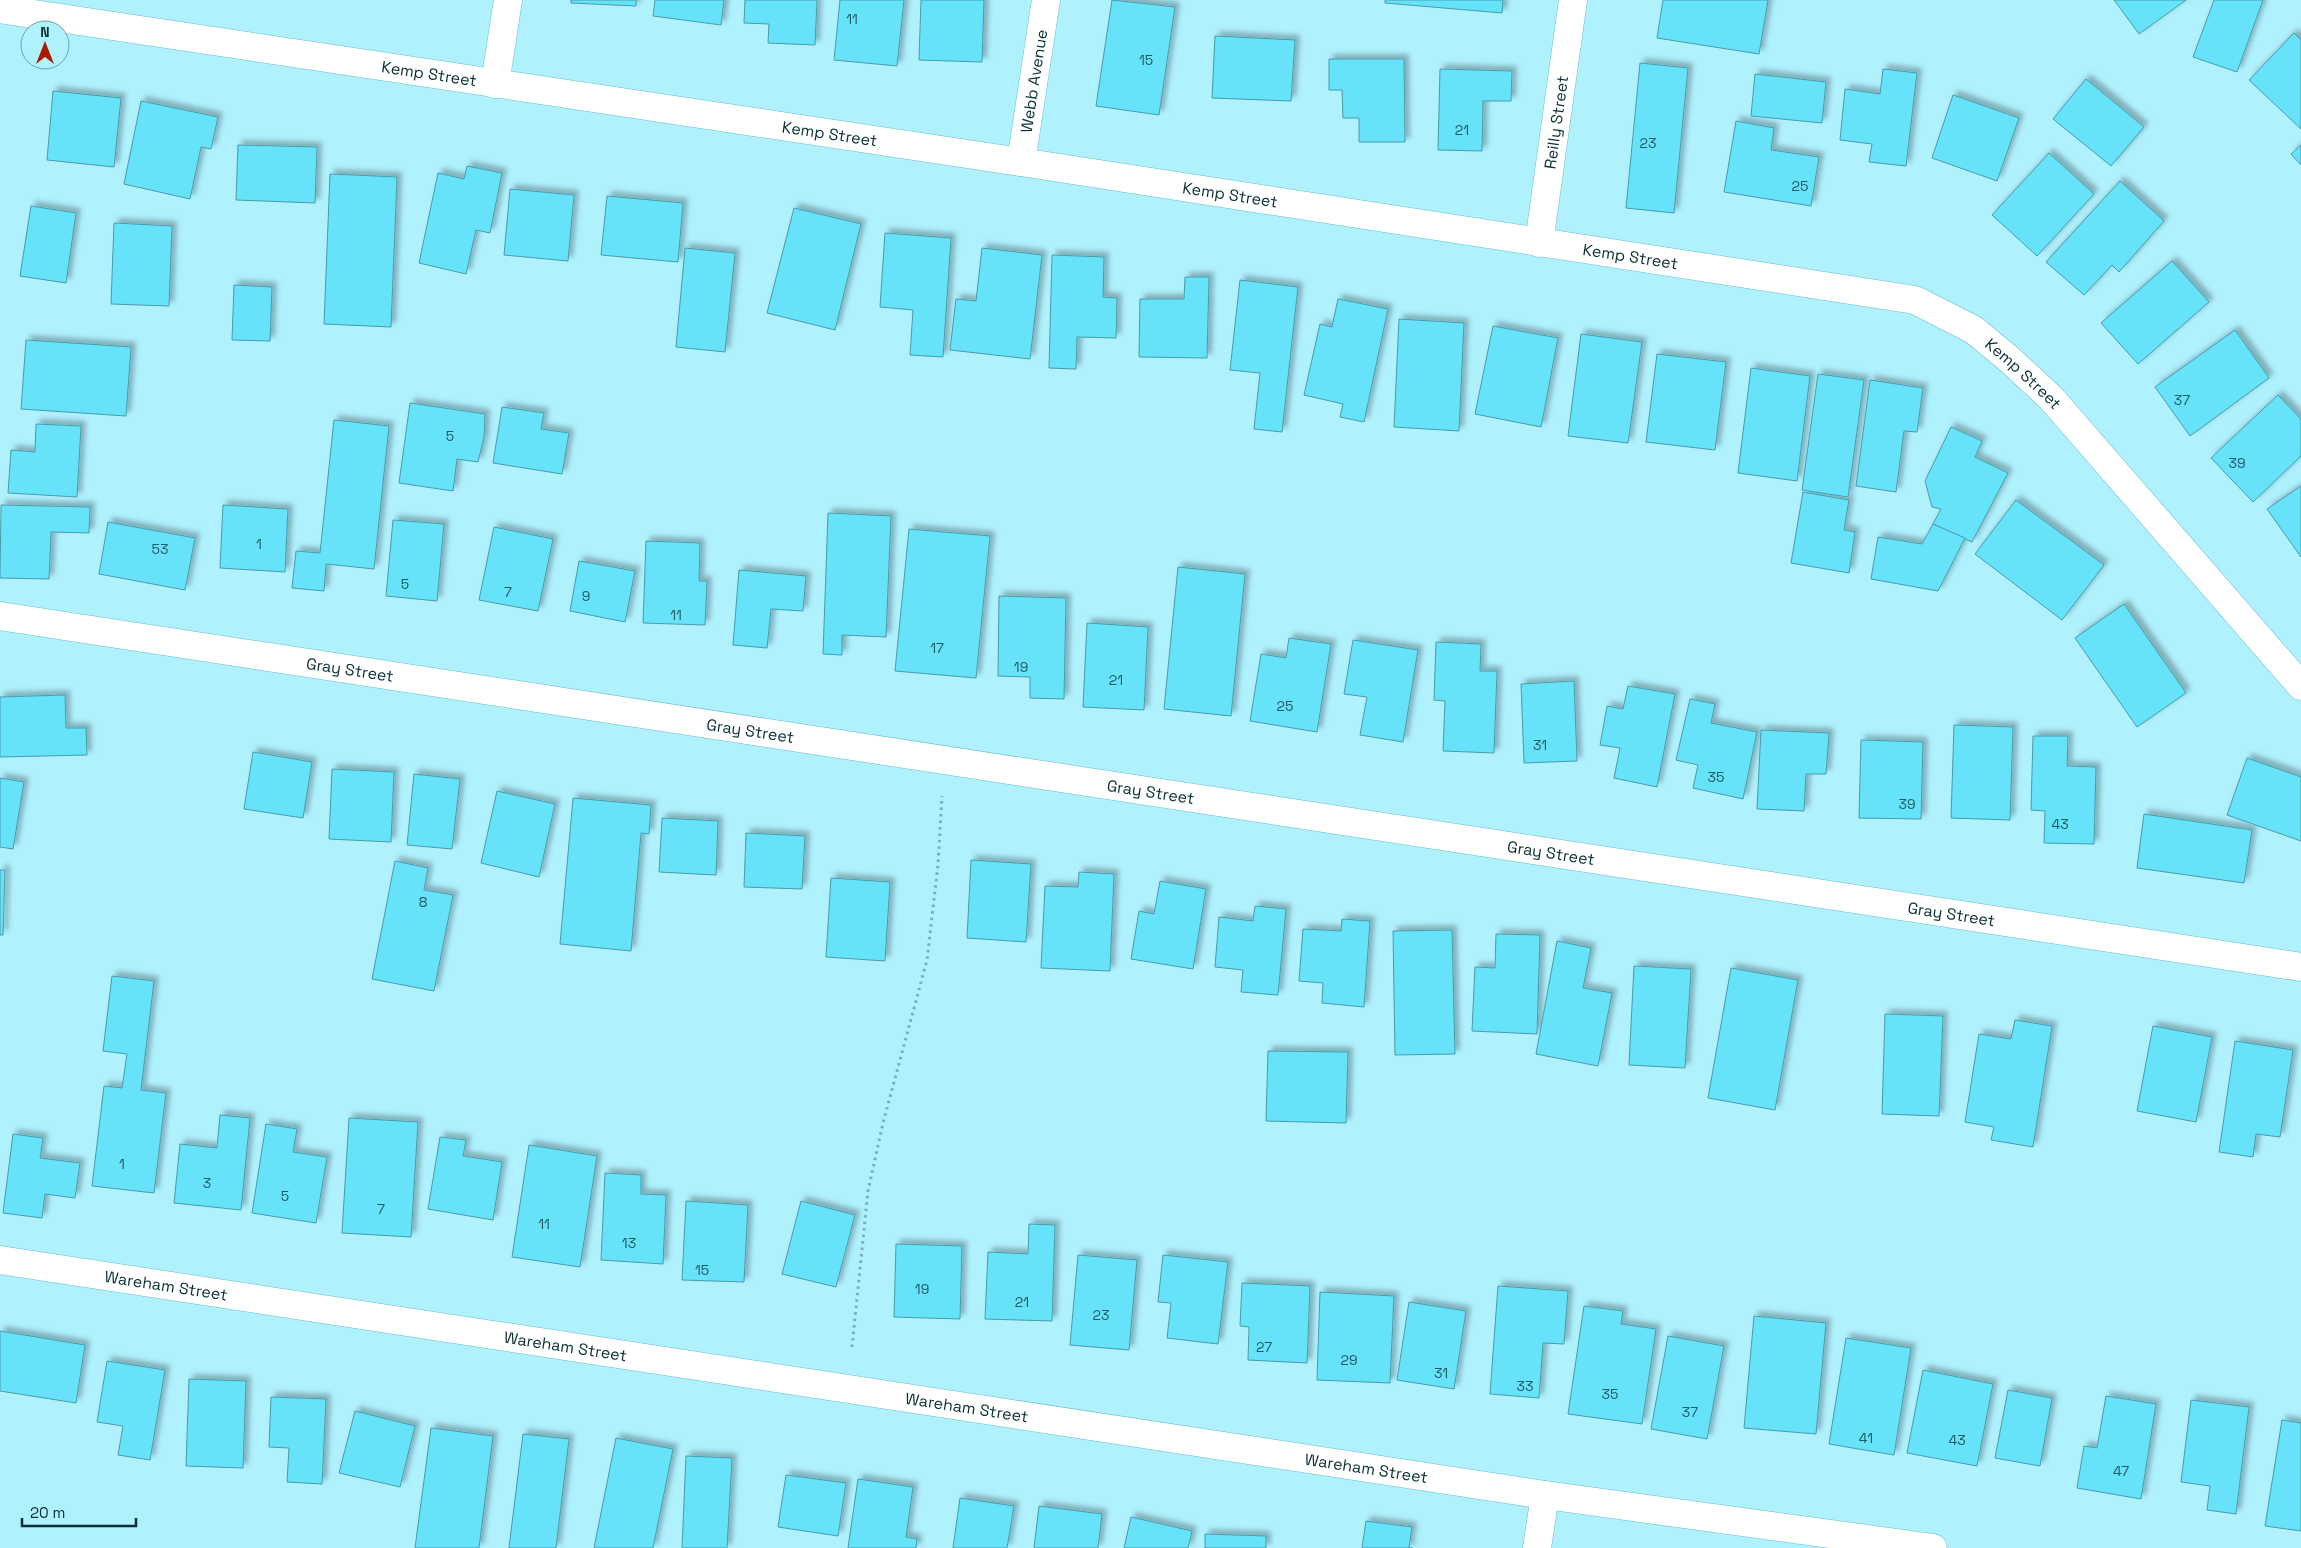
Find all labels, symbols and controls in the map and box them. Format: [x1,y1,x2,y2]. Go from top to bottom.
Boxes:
house number: 11 [846,10,858,28]
north arrow [20,20,70,70]
text: N [40,23,50,41]
street label: Webb Avenue [1015,28,1052,134]
house number: 15 [1139,51,1153,69]
street label: Kemp Street [380,56,478,91]
street label: Reilly Street [1539,74,1573,170]
street label: Kemp Street [781,116,879,151]
house number: 21 [1455,121,1469,139]
house number: 23 [1640,134,1656,152]
street label: Kemp Street [1181,177,1279,212]
house number: 25 [1792,177,1808,195]
street label: Kemp Street [1581,238,1679,274]
street label: Kemp Street [1981,333,2066,413]
house number: 37 [2174,391,2190,409]
house number: 5 [446,427,454,445]
house number: 39 [2228,454,2246,472]
house number: 1 [256,535,262,553]
house number: 53 [152,540,168,558]
house number: 5 [401,575,409,593]
house number: 7 [504,583,512,601]
house number: 9 [582,587,590,605]
house number: 11 [670,606,682,624]
house number: 17 [930,639,944,657]
street label: Gray Street [305,652,395,686]
house number: 19 [1014,658,1028,676]
house number: 21 [1109,671,1123,689]
house number: 25 [1277,697,1293,715]
street label: Gray Street [705,713,796,747]
house number: 31 [1533,736,1547,754]
house number: 35 [1708,768,1724,786]
street label: Gray Street [1106,774,1196,809]
house number: 39 [1898,795,1916,813]
house number: 43 [2051,815,2069,833]
street label: Gray Street [1506,836,1596,870]
house number: 8 [419,893,428,911]
street label: Gray Street [1906,897,1997,931]
house number: 1 [119,1155,125,1173]
house number: 3 [203,1174,211,1192]
house number: 5 [281,1187,289,1205]
house number: 7 [377,1200,385,1218]
house number: 11 [538,1215,550,1233]
house number: 13 [622,1234,636,1252]
house number: 15 [695,1261,709,1279]
street label: Wareham Street [103,1266,229,1305]
house number: 19 [915,1280,929,1298]
house number: 21 [1015,1293,1029,1311]
house number: 23 [1093,1306,1109,1324]
street label: Wareham Street [503,1326,628,1366]
house number: 27 [1256,1338,1272,1356]
house number: 29 [1341,1351,1357,1369]
house number: 31 [1434,1364,1448,1382]
house number: 33 [1517,1377,1533,1395]
house number: 35 [1602,1385,1618,1403]
street label: Wareham Street [904,1387,1030,1427]
house number: 37 [1682,1403,1698,1421]
house number: 41 [1859,1429,1873,1447]
house number: 43 [1948,1431,1966,1449]
street label: Wareham Street [1303,1448,1429,1488]
house number: 47 [2113,1462,2129,1480]
scale bar [22,1496,136,1528]
text: 20 m [30,1503,65,1522]

